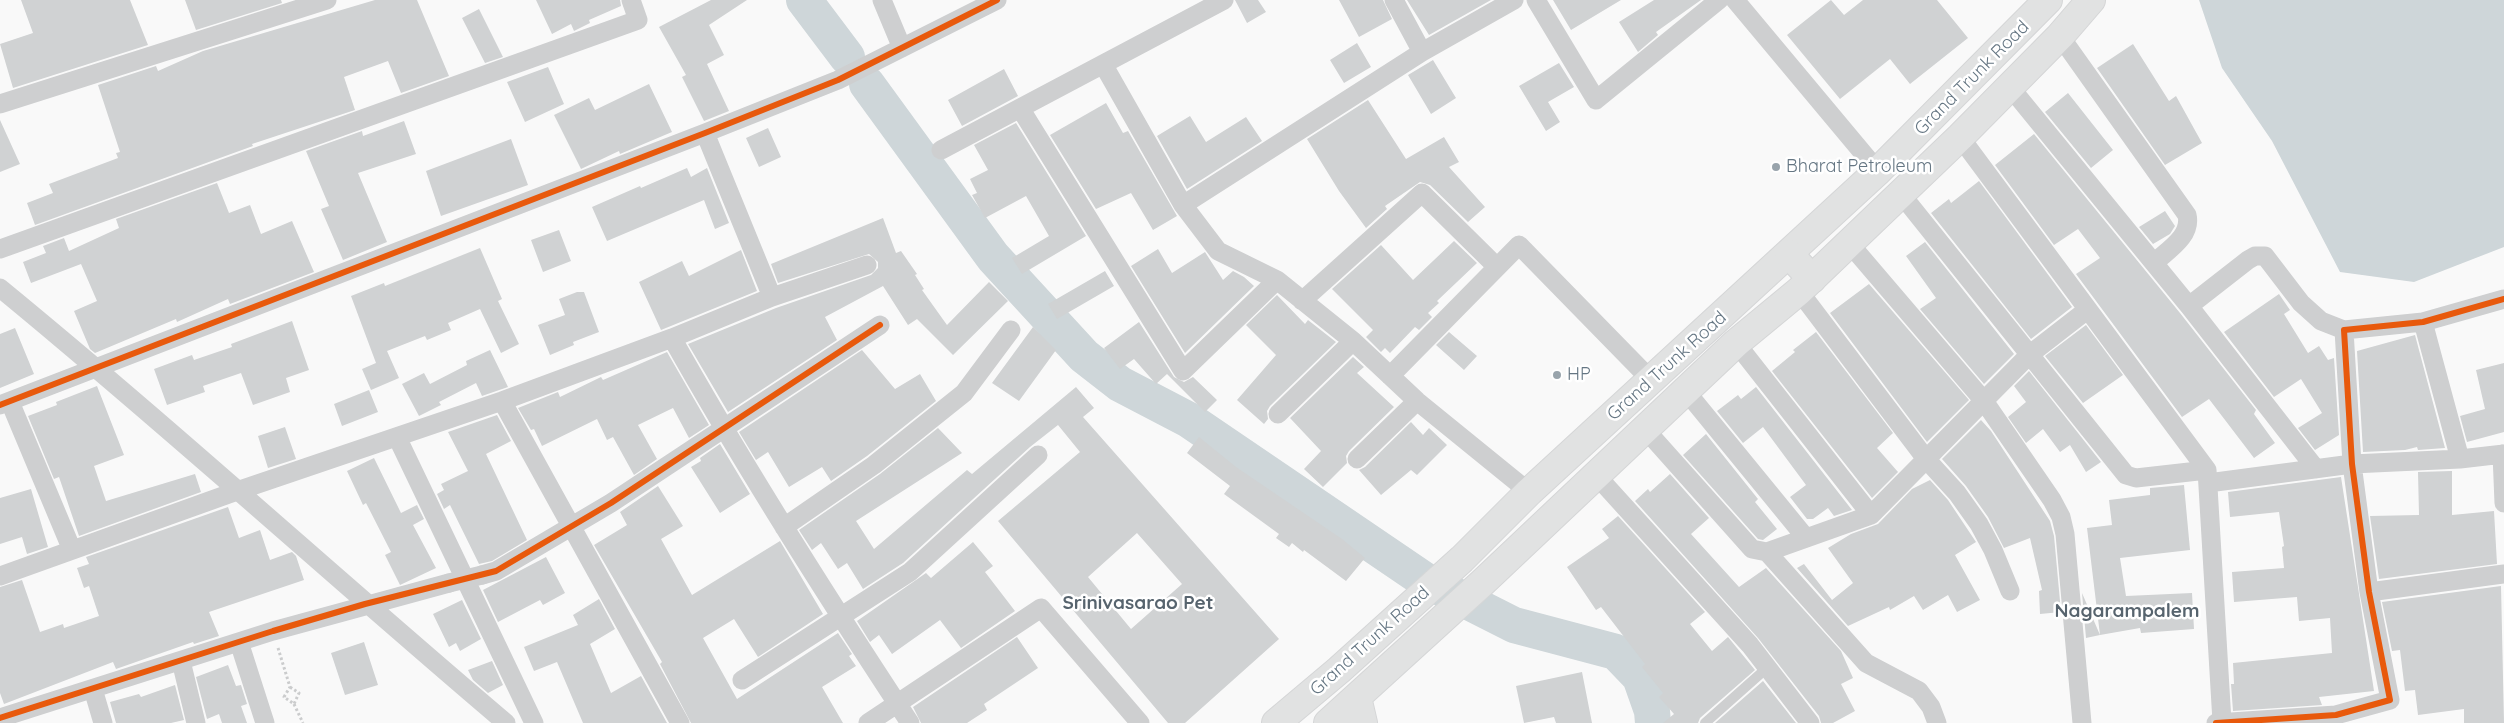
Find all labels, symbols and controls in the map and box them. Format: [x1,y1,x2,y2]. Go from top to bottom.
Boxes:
street label: Grand Trunk Road [1910,16,2034,140]
place label: Bharat Petroleum [1786,156,1932,178]
marker: Bharat Petroleum [1770,161,1782,173]
street label: Grand Trunk Road [1603,307,1731,425]
place label: HP [1567,364,1591,386]
marker: HP [1551,369,1563,381]
street label: Grand Trunk Road [1306,582,1434,700]
district label: Srinivasarao Pet [1062,592,1214,614]
district label: Nagarampalem [2055,600,2199,622]

